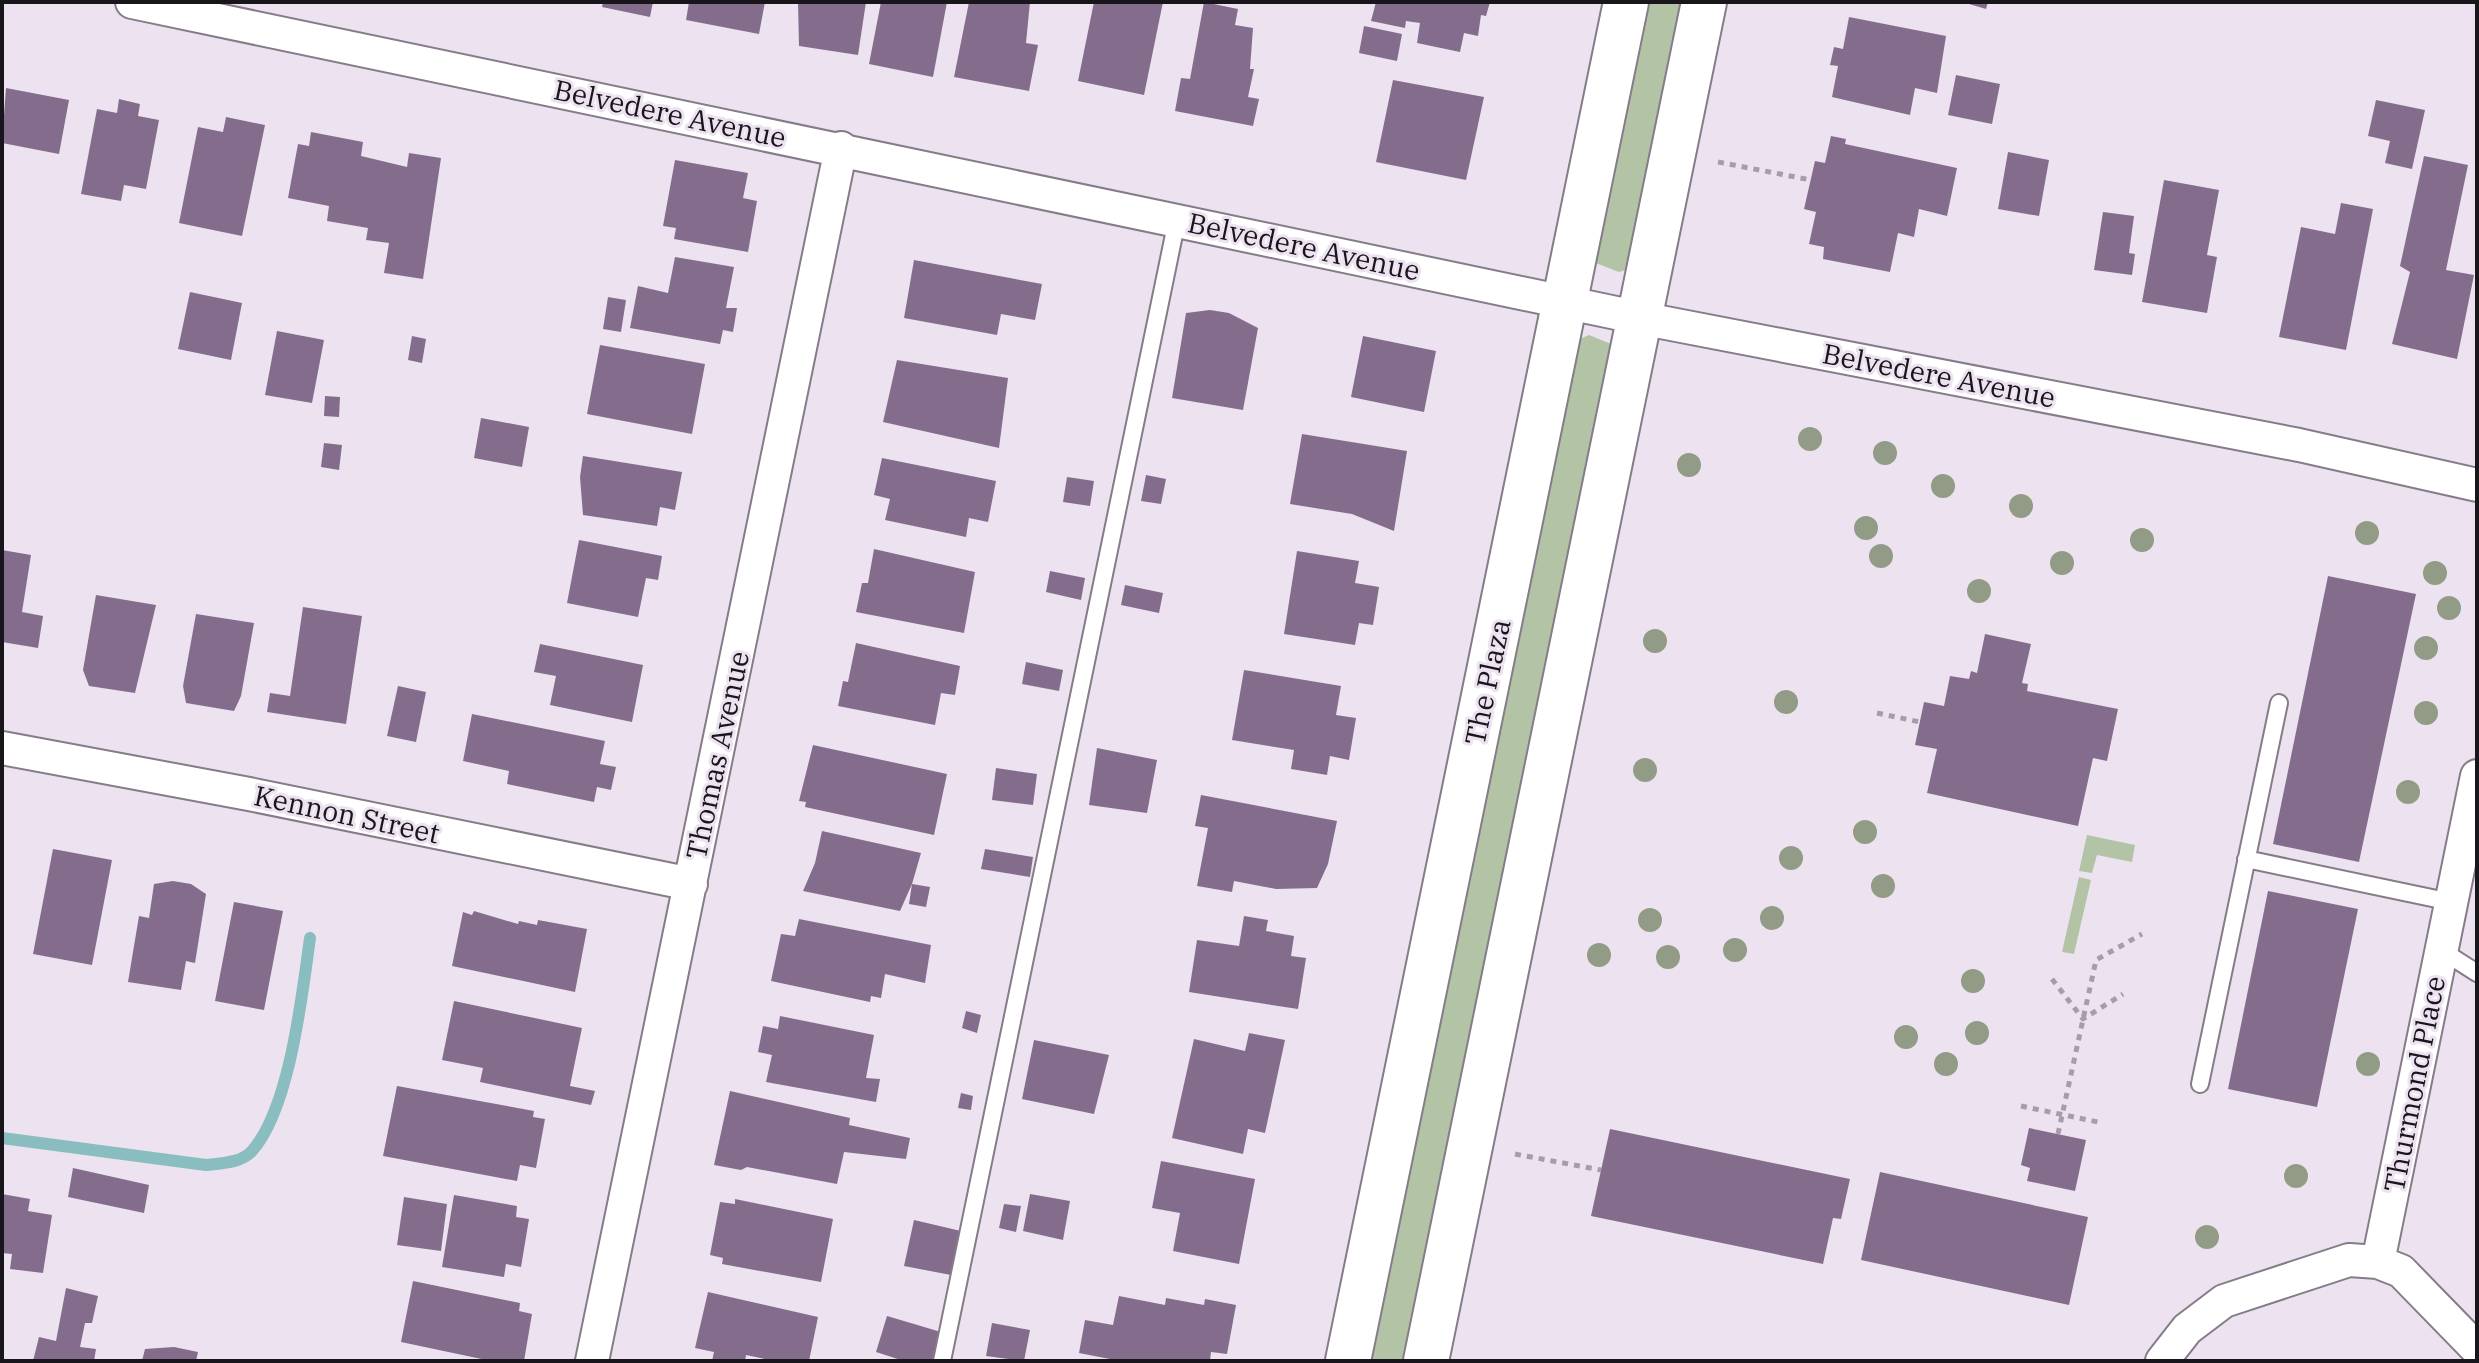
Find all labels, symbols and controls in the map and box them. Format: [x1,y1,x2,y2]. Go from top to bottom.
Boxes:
street label: Belvedere Avenue [550,70,790,156]
street label: Belvedere Avenue [1184,203,1424,289]
street label: Belvedere Avenue [1819,334,2059,416]
street label: The Plaza [1456,616,1518,748]
street label: Thomas Avenue [677,647,757,863]
street label: Kennon Street [251,776,443,852]
street label: Thurmond Place [2375,973,2453,1195]

